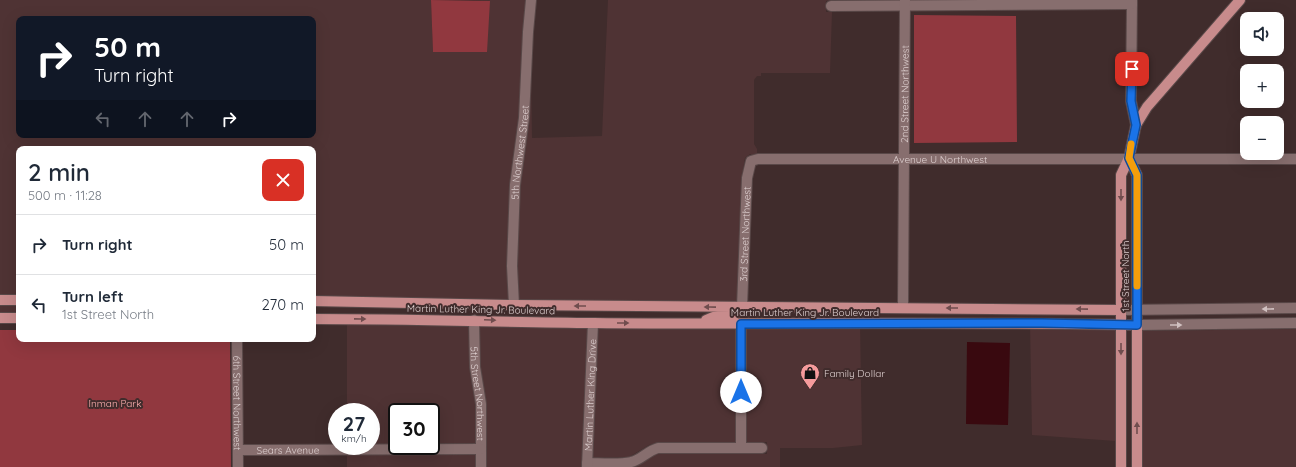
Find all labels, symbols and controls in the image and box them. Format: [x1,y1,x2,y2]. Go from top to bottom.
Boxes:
map controls [1240,12,1284,160]
button: sound [1240,12,1284,56]
text: 50 m [94,29,161,64]
icon: right [28,32,80,84]
street label: 2nd Street Northwest [898,44,912,143]
pin [1115,52,1149,86]
icon: arrive [1121,58,1143,80]
text: Turn right [94,64,174,87]
button: + [1240,64,1284,108]
street label: 5th Northwest Street [508,104,532,200]
icon: left [92,108,114,130]
icon: ahead [134,108,156,130]
icon: ahead [176,108,198,130]
icon: right [218,108,240,130]
button: − [1240,116,1284,160]
street label: Avenue U Northwest [893,153,988,166]
text: 2 min [28,157,90,187]
button: close [262,159,304,201]
street label: 3rd Street Northwest [737,186,754,282]
text: 500 m · 11:28 [28,187,102,203]
one-way arrow [1118,189,1124,202]
icon: right [28,234,50,256]
text: Turn right [62,235,133,254]
text: 50 m [269,235,304,254]
street label: 1st Street North [1119,241,1132,311]
text: Turn left [62,287,124,306]
icon: left [28,294,50,316]
text: 270 m [262,295,304,314]
street label: Martin Luther King Jr. Boulevard [407,302,555,317]
one-way arrow [573,303,586,309]
one-way arrow [703,304,716,310]
one-way arrow [945,305,958,311]
text: 1st Street North [62,306,154,322]
street label: Martin Luther King Jr. Boulevard [731,306,879,319]
one-way arrow [1075,306,1088,312]
one-way arrow [1261,306,1274,312]
one-way arrow [354,316,367,322]
one-way arrow [484,317,496,324]
one-way arrow [617,320,630,326]
one-way arrow [1170,322,1183,328]
street label: Martin Luther King Drive [582,338,599,451]
one-way arrow [1118,343,1124,356]
street label: 5th Street Northwest [468,346,487,442]
street label: 6th Street Northwest [230,356,244,451]
shop icon: Family Dollar [799,362,821,390]
place label: Family Dollar [824,367,885,380]
position arrow [720,371,762,413]
park label: Inman Park [88,397,142,410]
speed limit sign: 30 [388,403,440,455]
text: 27 [343,411,365,436]
one-way arrow [1134,421,1140,434]
text: km/h [341,432,367,445]
street label: Sears Avenue [257,444,320,457]

